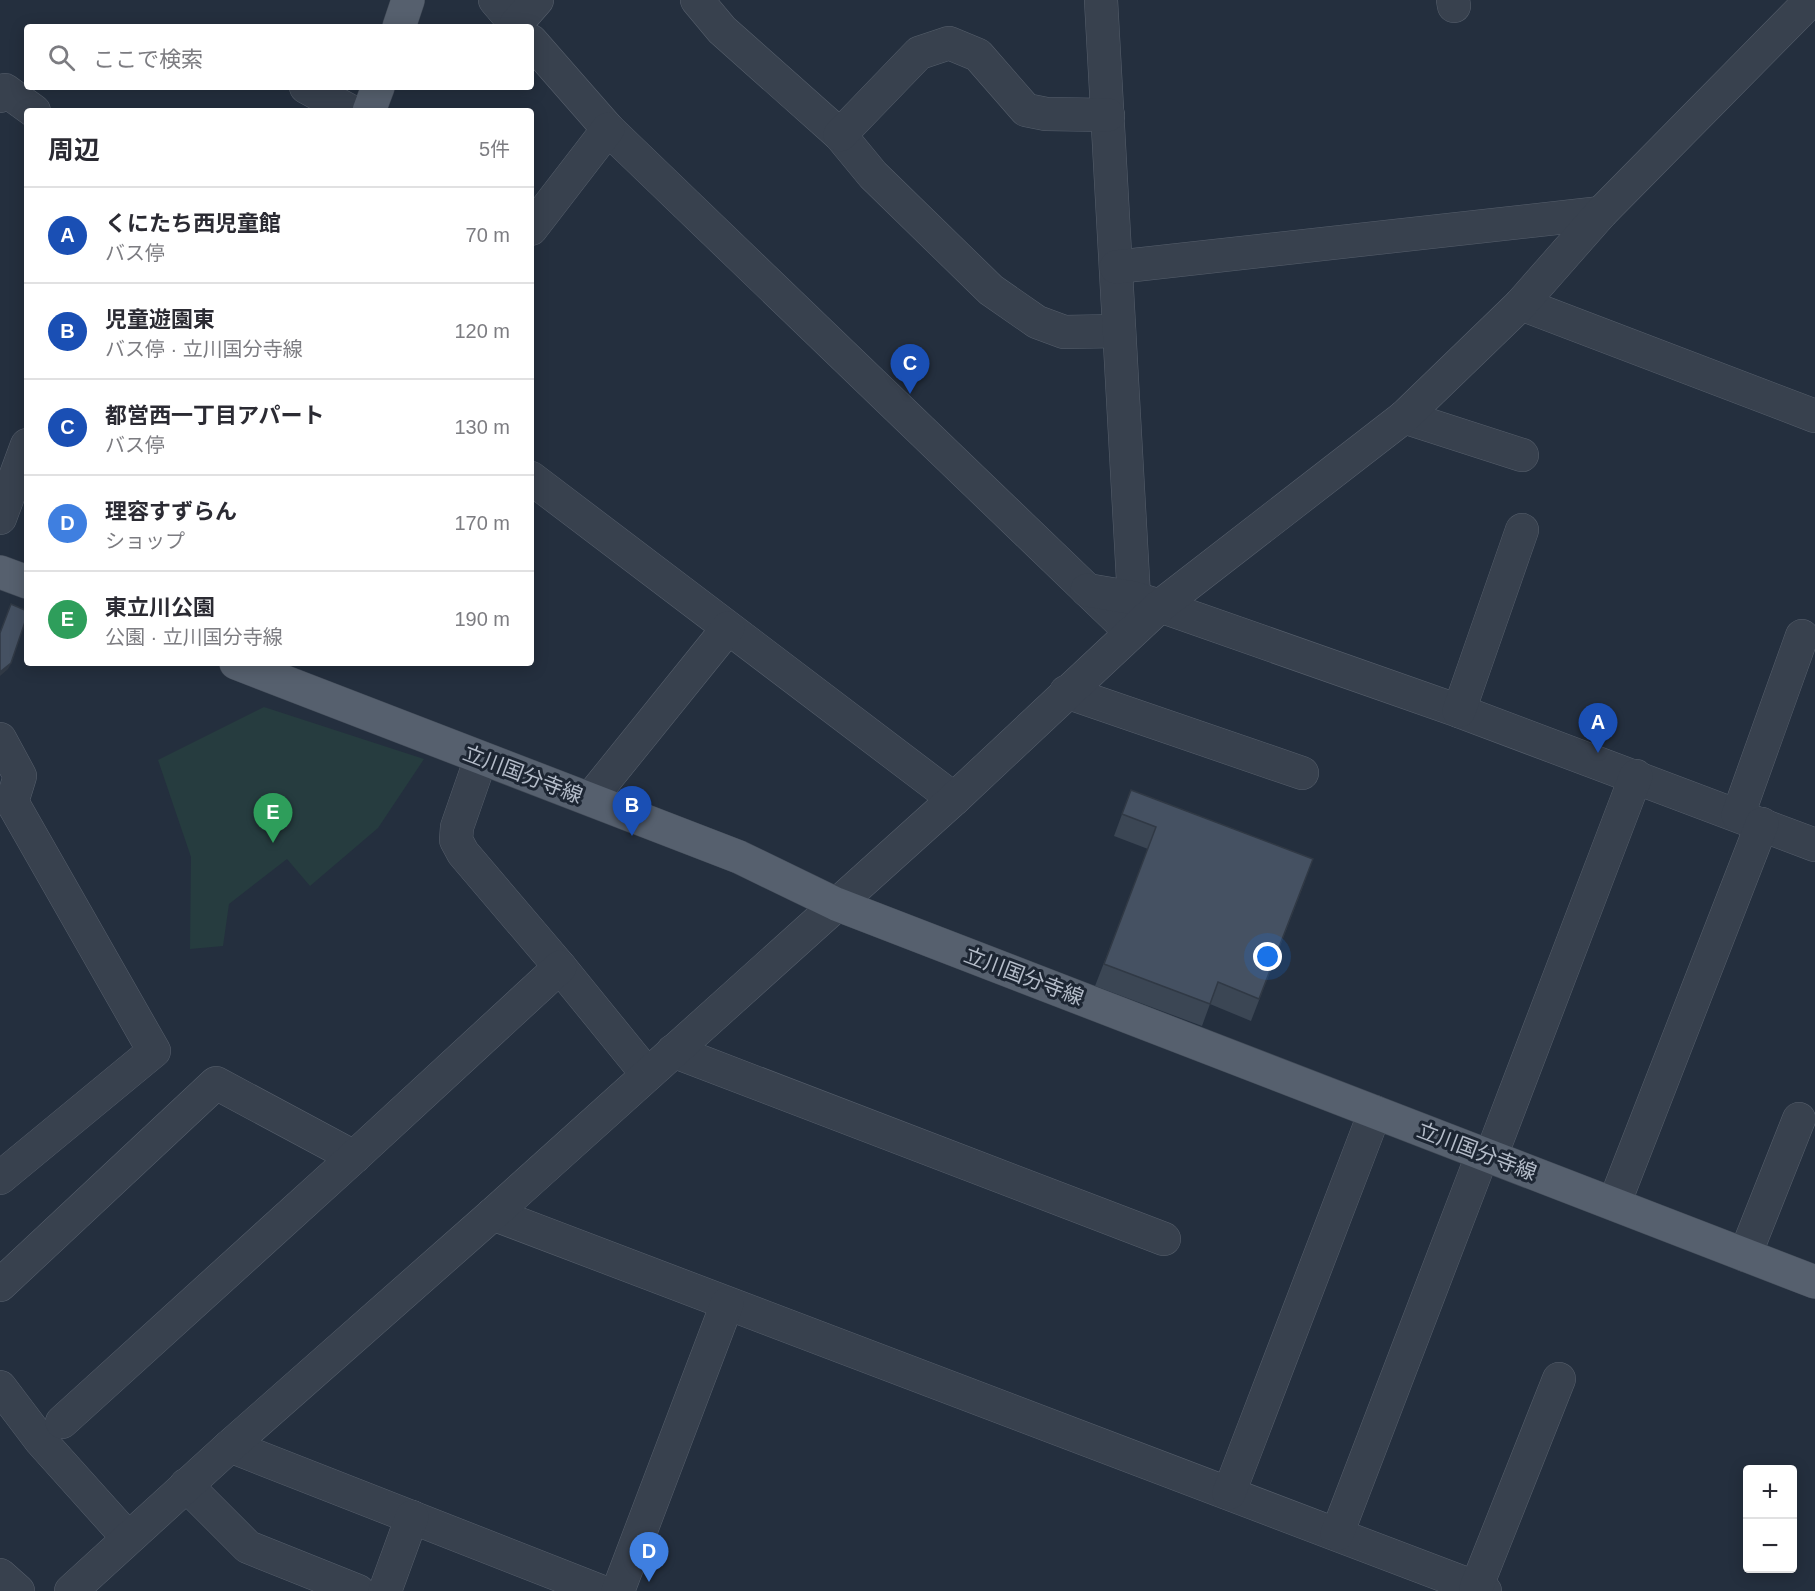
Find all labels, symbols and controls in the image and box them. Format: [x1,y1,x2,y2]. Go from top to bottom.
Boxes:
search box [24,24,534,90]
icon: search [45,41,78,74]
text: ここで検索 [93,47,203,72]
text: 周辺 [48,135,100,165]
text: 5件 [479,138,510,160]
text: くにたち西児童館 [105,211,281,236]
text: A [60,224,75,246]
text: 70 m [466,224,510,246]
text: バス停 [105,242,165,264]
text: 児童遊園東 [105,307,215,332]
text: B [60,320,75,342]
text: 120 m [454,320,510,342]
text: バス停 · 立川国分寺線 [105,338,303,360]
pin: C [890,344,930,394]
text: 都営西一丁目アパート [105,403,325,428]
text: C [60,416,75,438]
text: 130 m [454,416,510,438]
text: バス停 [105,434,165,456]
text: 理容すずらん [105,499,237,524]
text: D [60,512,75,534]
text: 170 m [454,512,510,534]
text: ショップ [105,530,185,552]
text: 東立川公園 [105,595,215,620]
text: E [61,608,74,630]
text: 190 m [454,608,510,630]
text: 公園 · 立川国分寺線 [105,626,283,648]
pin: A [1578,704,1618,753]
street label: 立川国分寺線 [460,741,586,807]
pin: B [612,786,652,836]
pin: E [254,794,292,843]
your location [1253,942,1282,971]
street label: 立川国分寺線 [961,943,1087,1009]
street label: 立川国分寺線 [1414,1118,1540,1184]
map controls [1743,1465,1797,1573]
button: + [1743,1465,1797,1519]
button: − [1743,1519,1797,1573]
pin: D [630,1532,668,1582]

